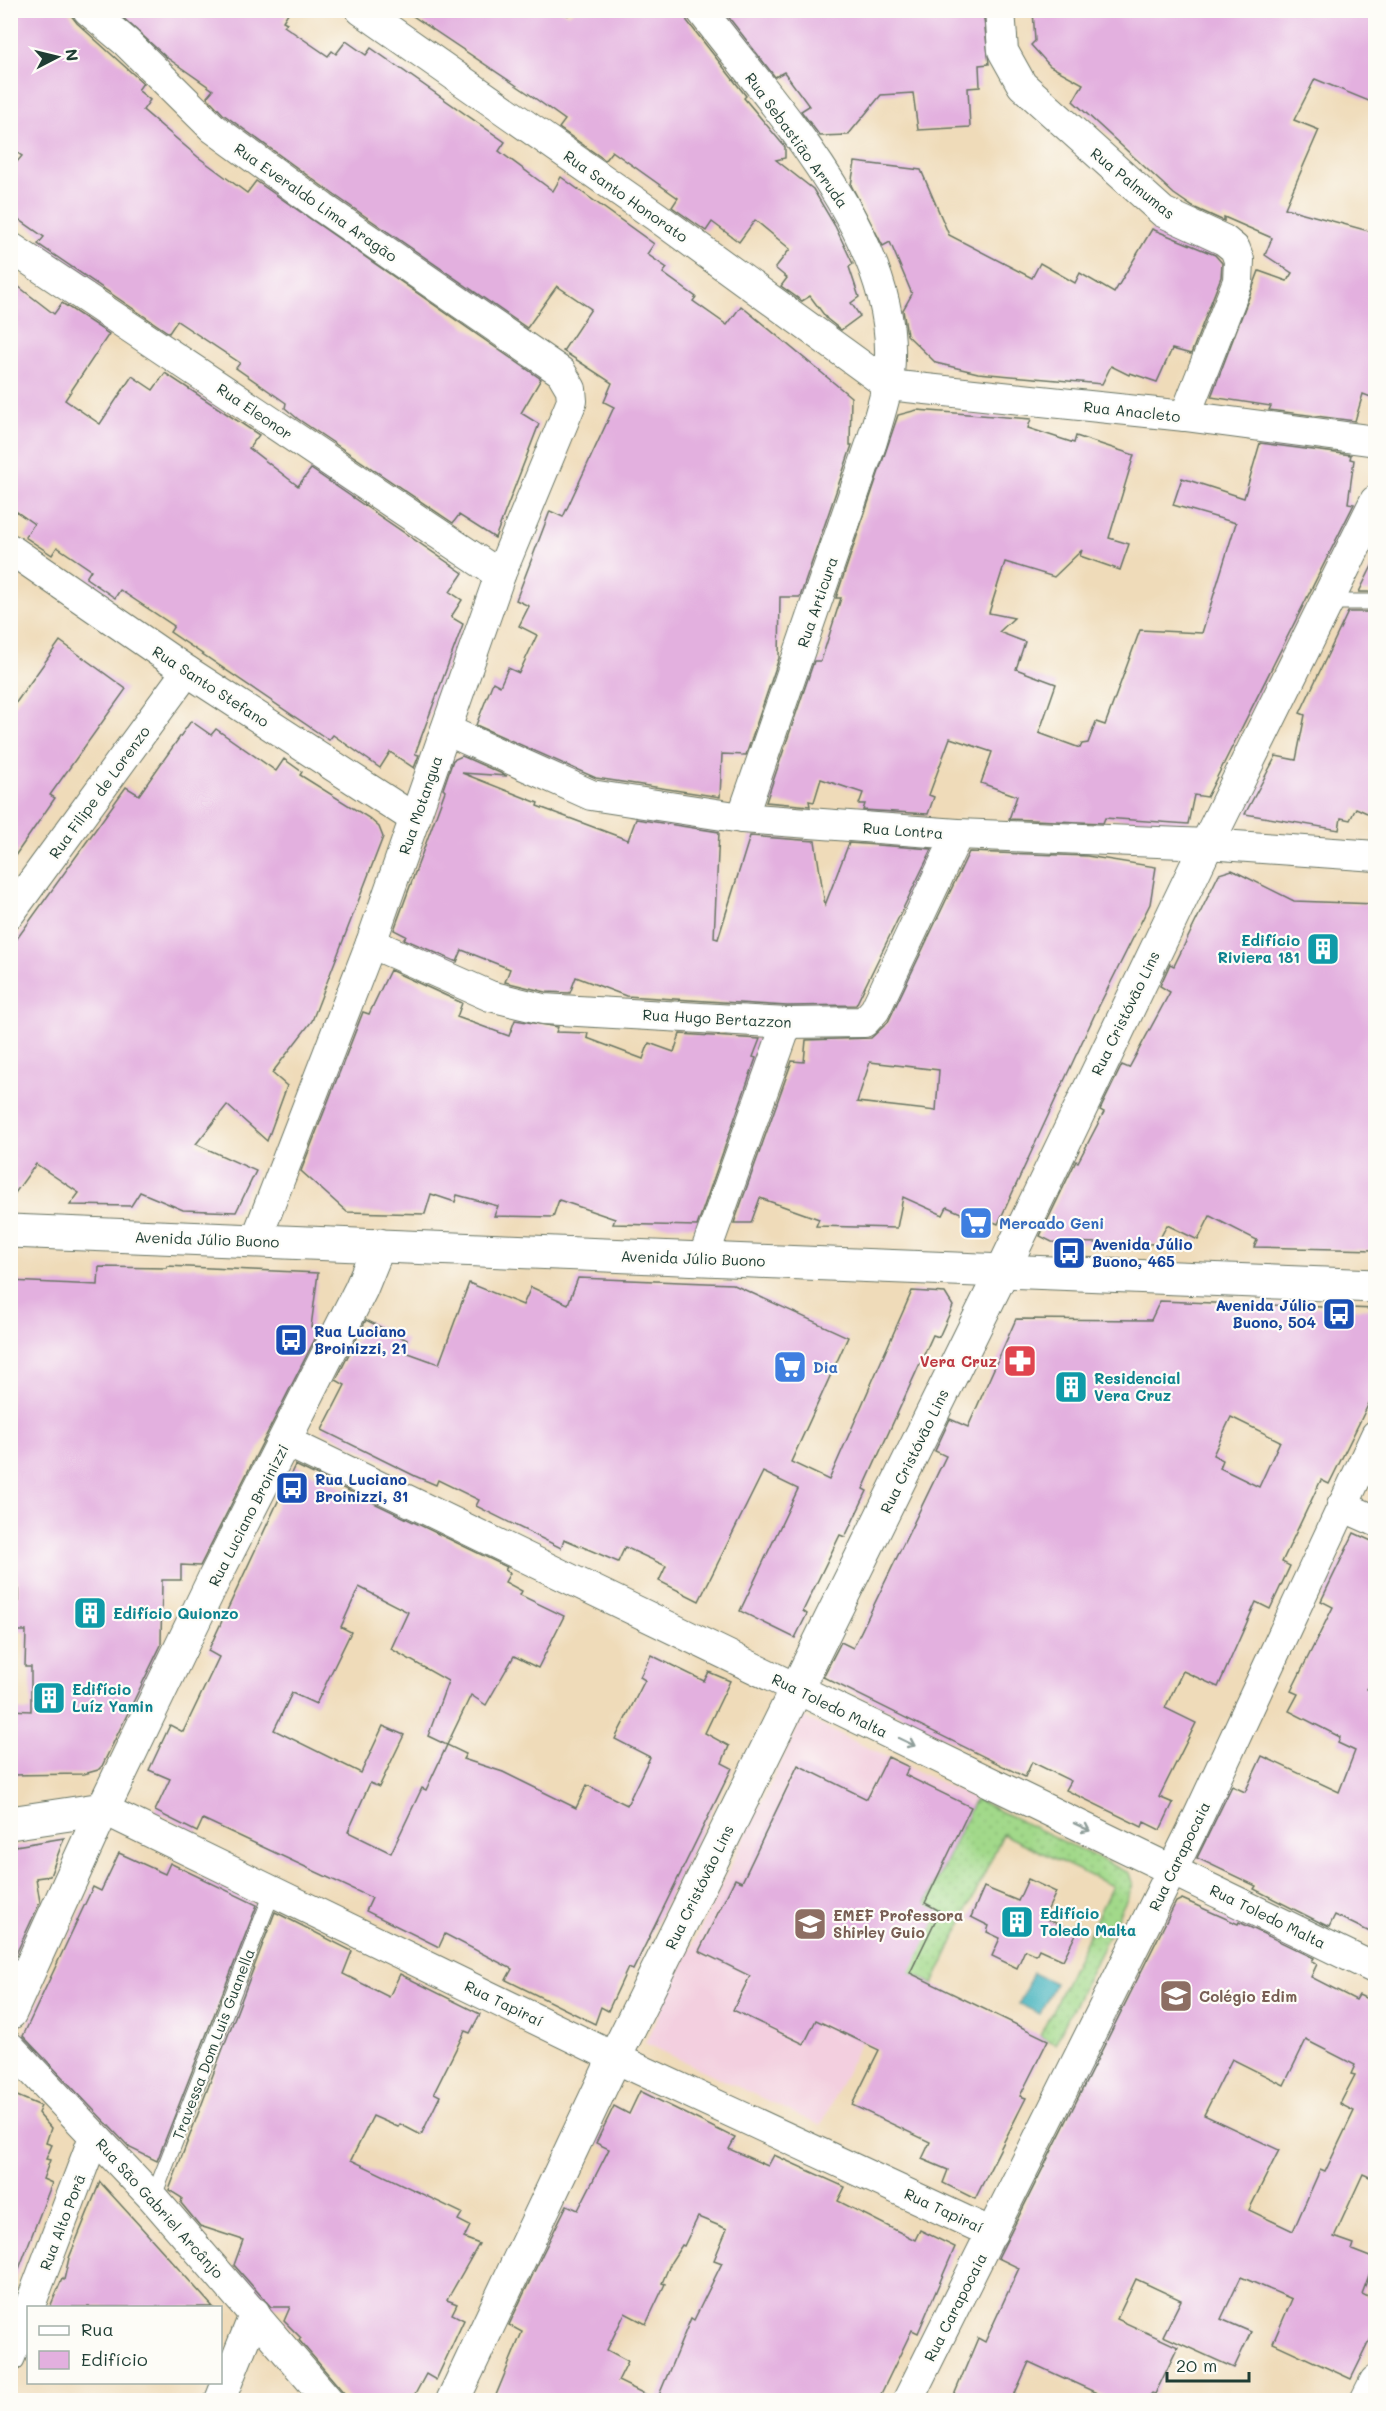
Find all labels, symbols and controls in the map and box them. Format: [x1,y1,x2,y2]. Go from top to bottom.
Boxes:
north arrow [27,27,87,87]
text: N [61,48,84,62]
street label: Rua Sebastião Arruda [741,68,853,212]
street label: Rua Everaldo Lima Aragão [231,138,401,266]
street label: Rua Palmumas [1087,143,1179,223]
street label: Rua Santo Honorato [560,145,692,247]
street label: Rua Eleonor [213,378,297,444]
street label: Rua Anacleto [1083,396,1182,426]
street label: Rua Articura [792,554,842,650]
street label: Rua Santo Stefano [149,641,273,731]
street label: Rua Filipe de Lorenzo [44,722,154,862]
street label: Rua Motangua [394,753,446,857]
street label: Rua Lontra [862,817,944,843]
place label: Edifício Riviera 181 [1217,930,1300,967]
building icon: Edifício Riviera 181 [1305,931,1341,967]
street label: Rua Cristóvão Lins [1086,947,1164,1079]
street label: Rua Hugo Bertazzon [642,1004,792,1032]
supermarket icon: Mercado Geni [958,1205,994,1241]
place label: Mercado Geni [999,1213,1104,1233]
street label: Avenida Júlio Buono [134,1226,280,1252]
place label: Avenida Júlio Buono, 465 [1092,1234,1193,1271]
bus stop icon: Avenida Júlio Buono, 465 [1051,1235,1087,1271]
street label: Avenida Júlio Buono [620,1245,766,1271]
place label: Avenida Júlio Buono, 504 [1215,1295,1316,1332]
bus stop icon: Avenida Júlio Buono, 504 [1321,1296,1357,1332]
place label: Rua Luciano Broinizzi, 21 [314,1321,407,1358]
bus stop icon: Rua Luciano Broinizzi, 21 [273,1322,309,1358]
pharmacy icon: Vera Cruz [1002,1343,1038,1379]
supermarket icon: Dia [772,1349,808,1385]
place label: Vera Cruz [920,1351,998,1371]
place label: Dia [813,1357,838,1377]
place label: Residencial Vera Cruz [1094,1368,1180,1405]
building icon: Residencial Vera Cruz [1053,1369,1089,1405]
street label: Rua Cristóvão Lins [875,1385,953,1517]
street label: Rua Luciano Broinizzi [203,1440,293,1590]
place label: Rua Luciano Broinizzi, 31 [315,1469,408,1506]
bus stop icon: Rua Luciano Broinizzi, 31 [274,1470,310,1506]
building icon: Edifício Quionzo [72,1595,108,1631]
place label: Edifício Quionzo [113,1603,238,1623]
street label: Rua Toledo Malta [769,1668,891,1742]
place label: Edifício Luíz Yamin [72,1679,153,1716]
building icon: Edifício Luíz Yamin [31,1680,67,1716]
one-way arrow [897,1737,915,1748]
street label: Rua Carapocaia [1144,1798,1214,1914]
street label: Rua Cristóvão Lins [660,1821,738,1953]
one-way arrow [1073,1821,1091,1833]
street label: Rua Toledo Malta [1207,1879,1329,1953]
place label: Edifício Toledo Malta [1040,1903,1136,1940]
building icon: Edifício Toledo Malta [999,1904,1035,1940]
place label: EMEF Professora Shirley Guio [833,1905,963,1942]
school or university icon: EMEF Professora Shirley Guio [792,1906,828,1942]
street label: Travessa Dom Luis Guanella [167,1946,259,2142]
street label: Rua Tapiraí [461,1975,547,2031]
school or university icon: Colégio Edim [1158,1978,1194,2014]
place label: Colégio Edim [1199,1986,1297,2006]
street label: Rua São Gabriel Arcânjo [92,2134,228,2282]
street label: Rua Alto Porã [35,2171,89,2273]
street label: Rua Tapiraí [901,2183,987,2237]
street label: Rua Carapocaia [919,2249,991,2365]
legend [27,2306,222,2384]
text: Rua [81,2317,114,2341]
scale bar [1167,2345,1250,2383]
text: Edifício [81,2347,148,2371]
text: 20 m [1176,2353,1217,2377]

